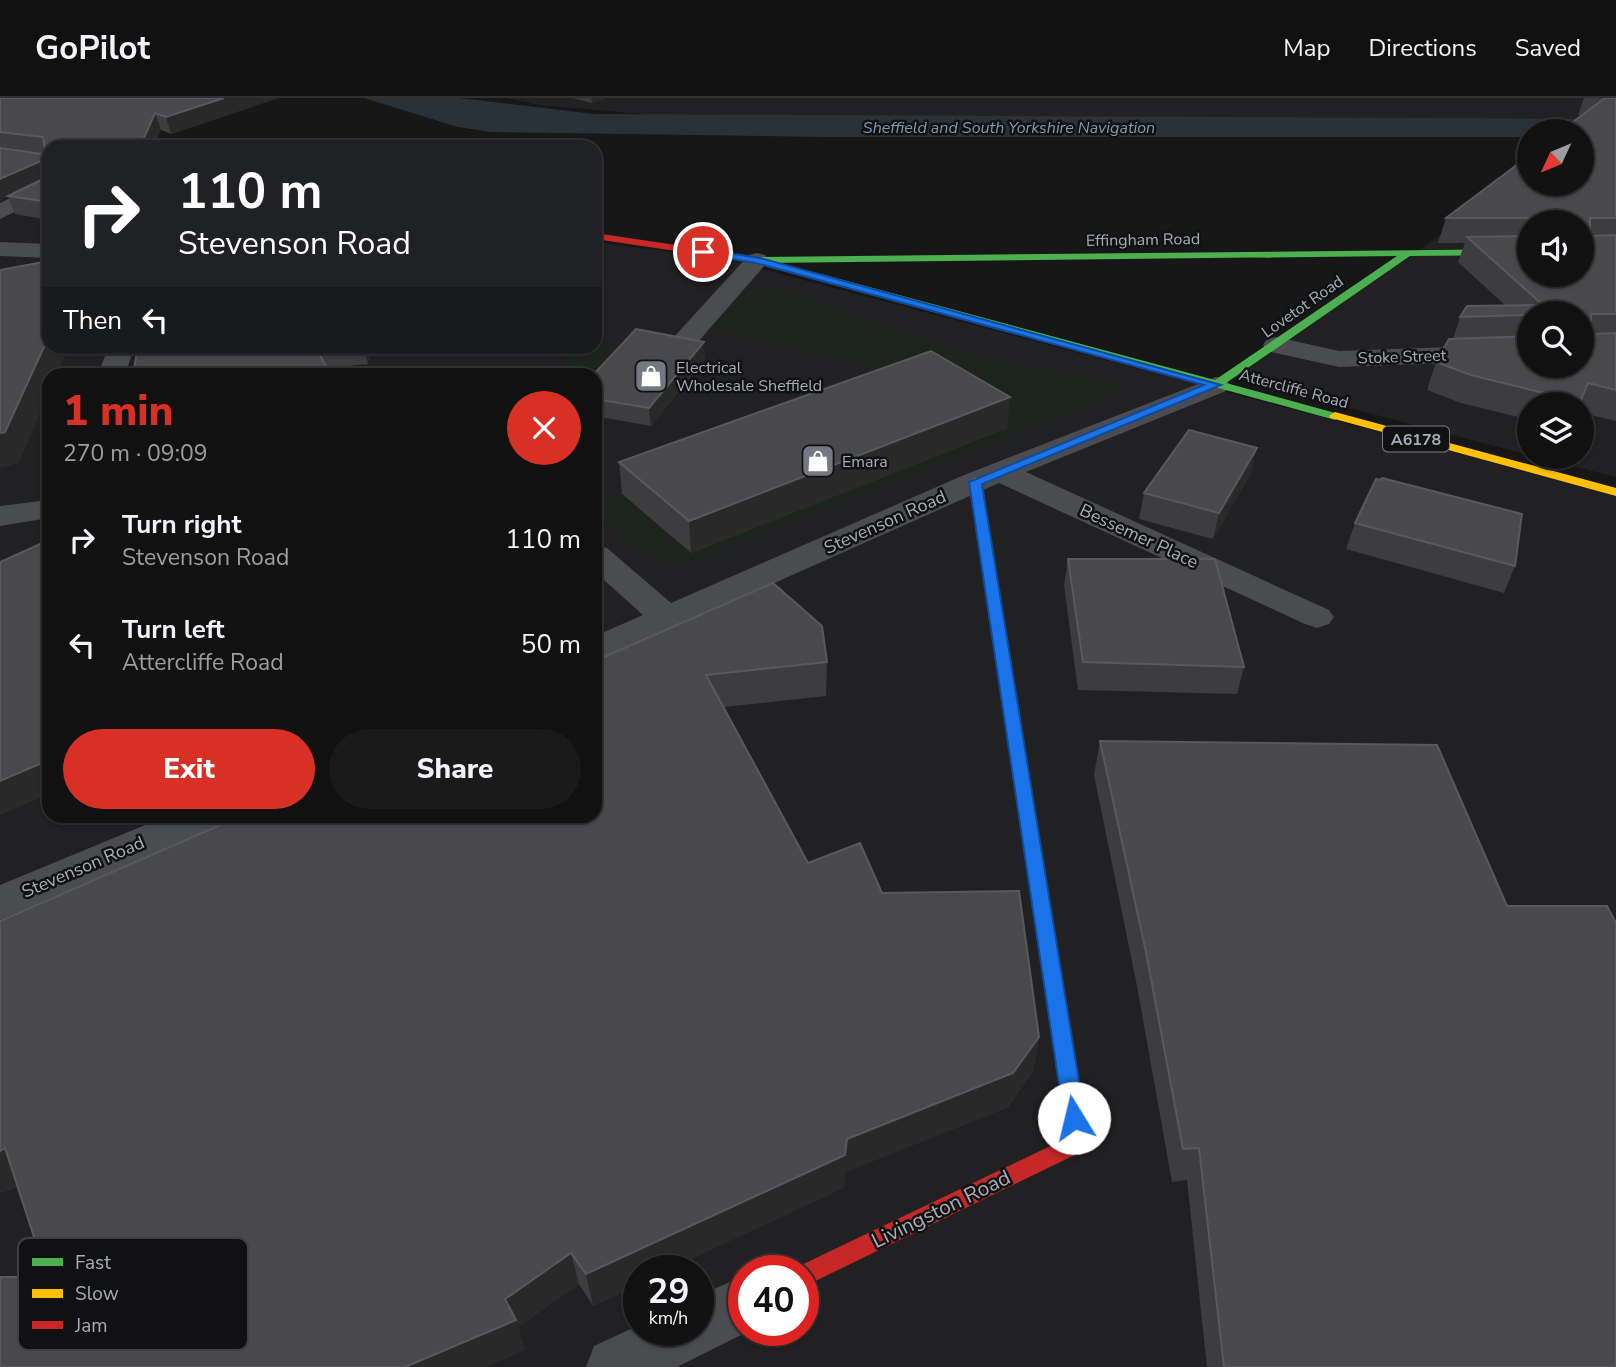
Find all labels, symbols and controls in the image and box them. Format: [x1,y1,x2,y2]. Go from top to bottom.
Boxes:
text: GoPilot [35,26,150,71]
text: Map [1283,32,1330,64]
text: Directions [1368,32,1477,64]
text: Saved [1515,32,1581,64]
water label: Sheffield and South Yorkshire Navigation [863,117,1155,139]
north arrow [1517,119,1594,196]
map controls [1517,119,1594,469]
text: 110 m [178,158,322,225]
icon: right [63,168,154,259]
button: sound [1517,210,1594,287]
text: Stevenson Road [178,222,411,265]
pin [673,222,733,282]
street label: Effingham Road [1086,228,1200,252]
icon: arrive [684,233,722,271]
street label: Lovetot Road [1257,270,1348,343]
icon: left [136,301,174,339]
button: search [1517,301,1594,378]
text: Then [63,303,122,338]
street label: Stoke Street [1358,344,1447,370]
shop icon: Electrical Wholesale Sheffield [632,357,670,395]
place label: Electrical Wholesale Sheffield [676,357,822,397]
street label: Attercliffe Road [1237,364,1351,414]
text: 1 min [63,383,173,440]
button: close [507,391,581,465]
button: layers [1517,392,1594,469]
road number: A6178 [1383,426,1449,452]
text: 270 m · 09:09 [63,438,208,469]
shop icon: Emara [799,442,837,480]
place label: Emara [842,451,888,473]
street label: Stevenson Road [820,484,950,560]
street label: Bessemer Place [1076,498,1202,574]
text: Turn right [122,507,241,542]
icon: right [63,521,101,559]
text: 110 m [505,522,581,557]
text: Stevenson Road [122,542,289,573]
text: Turn left [122,612,225,647]
icon: left [63,626,101,664]
text: 50 m [521,627,581,662]
text: Attercliffe Road [122,647,284,678]
button: Exit [63,729,315,809]
button: Share [329,729,581,809]
street label: Stevenson Road [18,830,148,904]
position arrow [1037,1081,1111,1155]
street label: Livingston Road [867,1163,1015,1255]
legend [18,1238,248,1350]
text: Fast [75,1250,111,1276]
speed limit sign: 40 [728,1255,819,1346]
text: 29 [647,1268,690,1315]
text: Slow [75,1281,119,1307]
text: km/h [649,1306,688,1330]
text: Jam [74,1313,108,1339]

